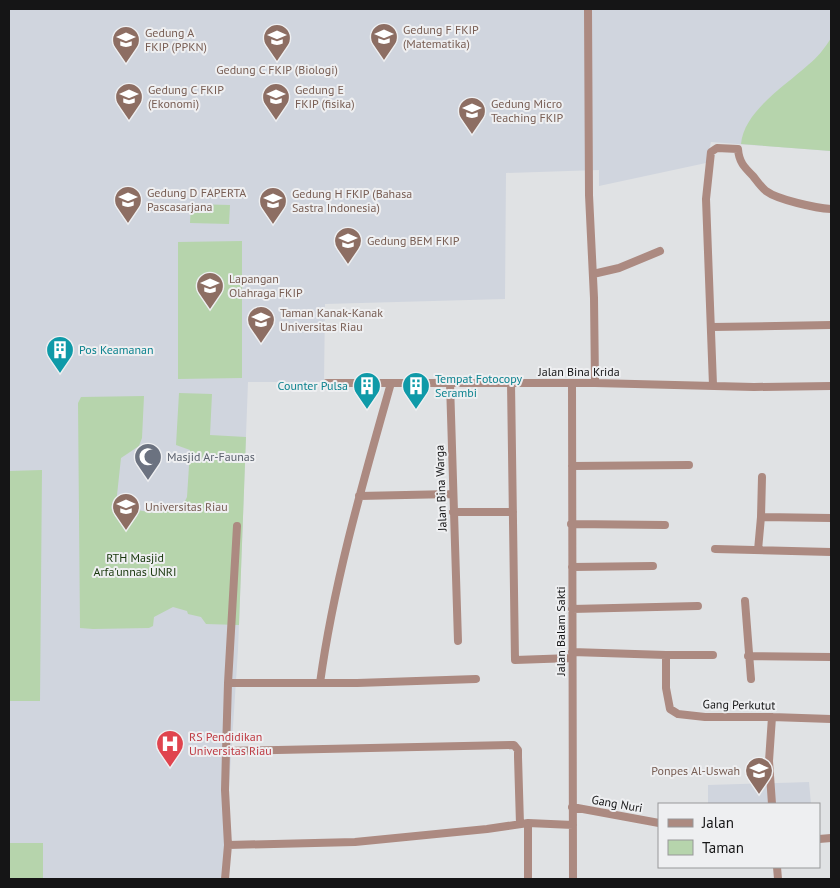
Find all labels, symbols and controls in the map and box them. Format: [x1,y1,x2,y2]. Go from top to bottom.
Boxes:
school or university icon: Gedung F FKIP (Matematika) [369,22,399,61]
place label: Gedung F FKIP (Matematika) [403,22,479,51]
school or university icon: Gedung C FKIP (Biologi) [262,23,292,62]
school or university icon: Gedung A FKIP (PPKN) [111,25,141,64]
place label: Gedung A FKIP (PPKN) [145,25,207,54]
place label: Gedung C FKIP (Biologi) [216,62,338,77]
school or university icon: Gedung C FKIP (Ekonomi) [114,82,144,121]
place label: Gedung C FKIP (Ekonomi) [148,82,224,111]
school or university icon: Gedung E FKIP (fisika) [261,82,291,121]
place label: Gedung E FKIP (fisika) [295,82,355,111]
school or university icon: Gedung Micro Teaching FKIP [457,96,487,135]
place label: Gedung Micro Teaching FKIP [491,96,564,125]
school or university icon: Gedung D FAPERTA Pascasarjana [113,185,143,224]
place label: Gedung D FAPERTA Pascasarjana [147,185,246,214]
school or university icon: Gedung H FKIP (Bahasa Sastra Indonesia) [258,186,288,225]
place label: Gedung H FKIP (Bahasa Sastra Indonesia) [292,186,412,215]
school or university icon: Gedung BEM FKIP [333,226,363,265]
place label: Gedung BEM FKIP [367,233,460,248]
school or university icon: Lapangan Olahraga FKIP [195,271,225,310]
place label: Lapangan Olahraga FKIP [229,271,303,300]
school or university icon: Taman Kanak-Kanak Universitas Riau [246,305,276,344]
place label: Taman Kanak-Kanak Universitas Riau [280,305,383,334]
building icon: Pos Keamanan [45,335,75,374]
place label: Pos Keamanan [79,342,154,357]
street label: Jalan Bina Krida [537,364,620,379]
building icon: Counter Pulsa [352,371,382,410]
building icon: Tempat Fotocopy Serambi [401,371,431,410]
place label: Tempat Fotocopy Serambi [435,371,523,400]
place label: Counter Pulsa [278,378,348,393]
mosque icon: Masjid Ar-Faunas [133,442,163,481]
street label: Jalan Bina Warga [431,445,450,532]
place label: Masjid Ar-Faunas [167,449,255,464]
school or university icon: Universitas Riau [111,492,141,531]
place label: Universitas Riau [145,499,228,514]
park label: RTH Masjid Arfa'unnas UNRI [94,550,177,579]
street label: Jalan Balam Sakti [553,586,568,677]
street label: Gang Perkutut [702,696,776,713]
hospital icon: RS Pendidikan Universitas Riau [155,729,185,768]
place label: RS Pendidikan Universitas Riau [189,729,272,758]
school or university icon: Ponpes Al-Uswah [744,756,774,795]
place label: Ponpes Al-Uswah [651,763,740,778]
street label: Gang Nuri [590,792,644,815]
legend [658,803,820,868]
text: Jalan [701,813,734,832]
text: Taman [702,838,744,857]

